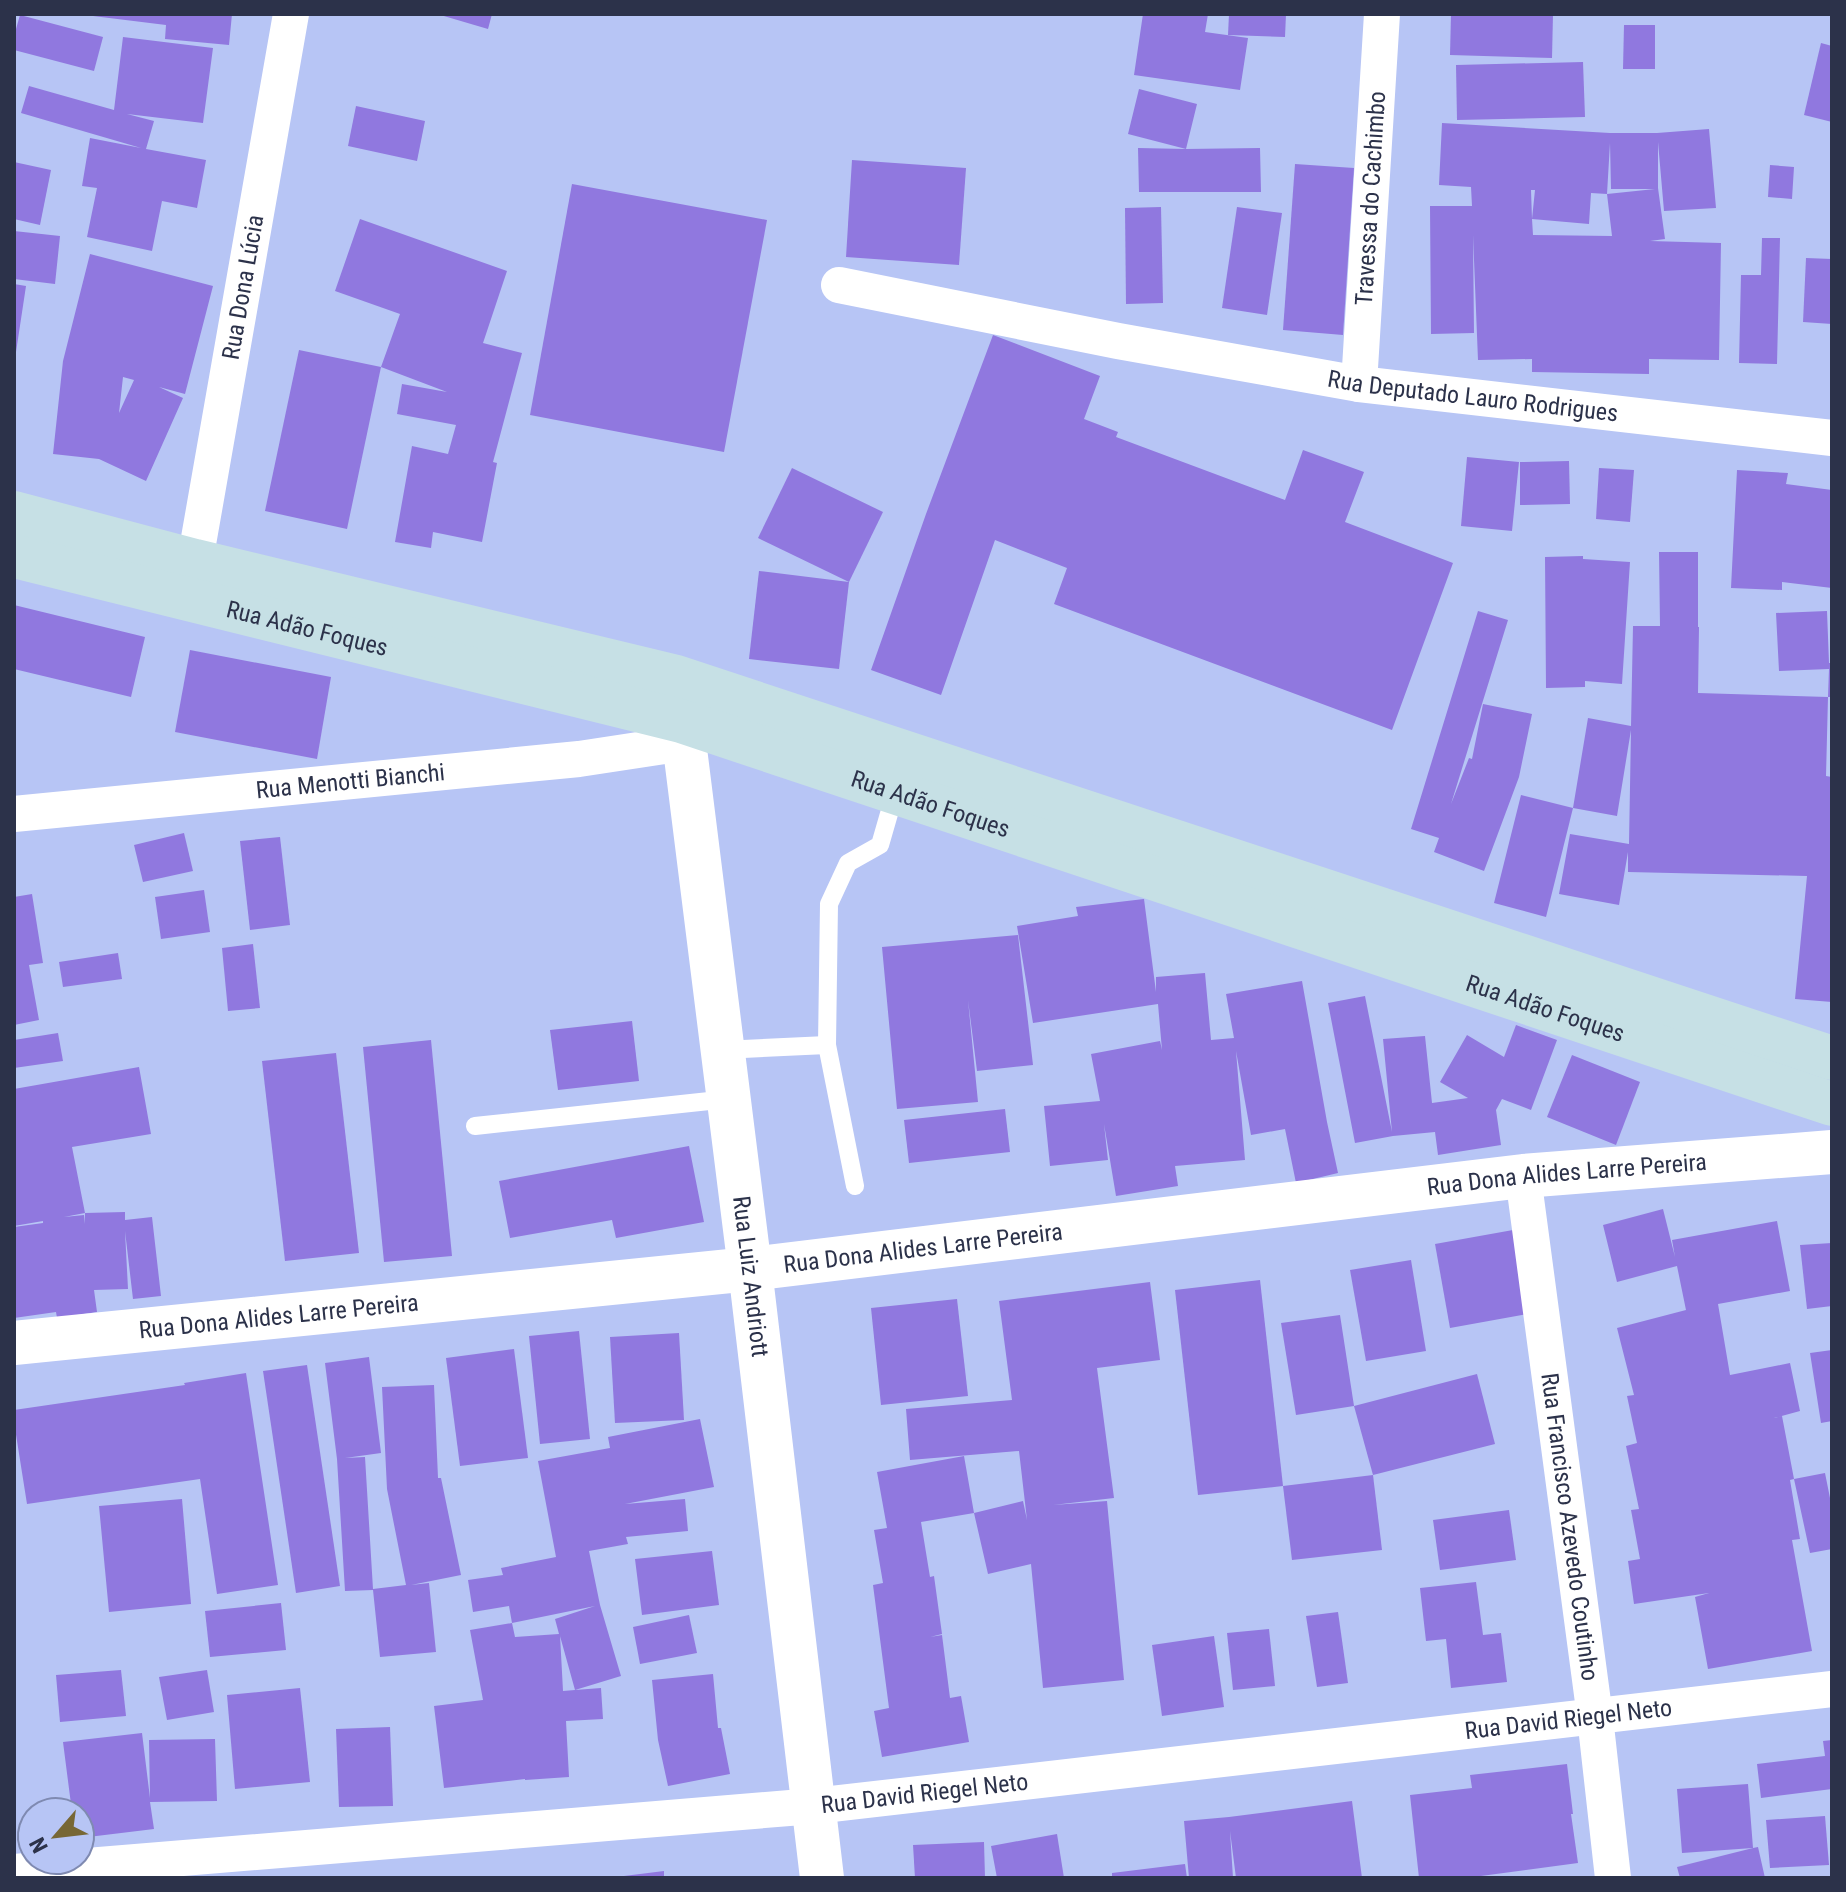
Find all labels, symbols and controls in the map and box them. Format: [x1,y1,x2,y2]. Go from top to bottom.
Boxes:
street label: Travessa do Cachimbo [1350,90,1391,306]
street label: Rua Dona Lúcia [217,213,269,362]
street label: Rua Deputado Lauro Rodrigues [1326,365,1620,427]
street label: Rua Adão Foques [224,595,391,662]
street label: Rua Menotti Bianchi [255,758,446,804]
street label: Rua Adão Foques [848,765,1013,843]
street label: Rua Adão Foques [1462,969,1628,1048]
street label: Rua Dona Alides Larre Pereira [1425,1148,1708,1201]
street label: Rua Luiz Andriott [727,1194,774,1358]
street label: Rua Dona Alides Larre Pereira [782,1218,1064,1279]
street label: Rua Dona Alides Larre Pereira [137,1288,420,1344]
street label: Rua Francisco Azevedo Coutinho [1535,1371,1604,1683]
street label: Rua David Riegel Neto [1463,1694,1673,1745]
street label: Rua David Riegel Neto [819,1767,1030,1819]
north arrow [16,1796,96,1876]
text: N [25,1833,53,1857]

